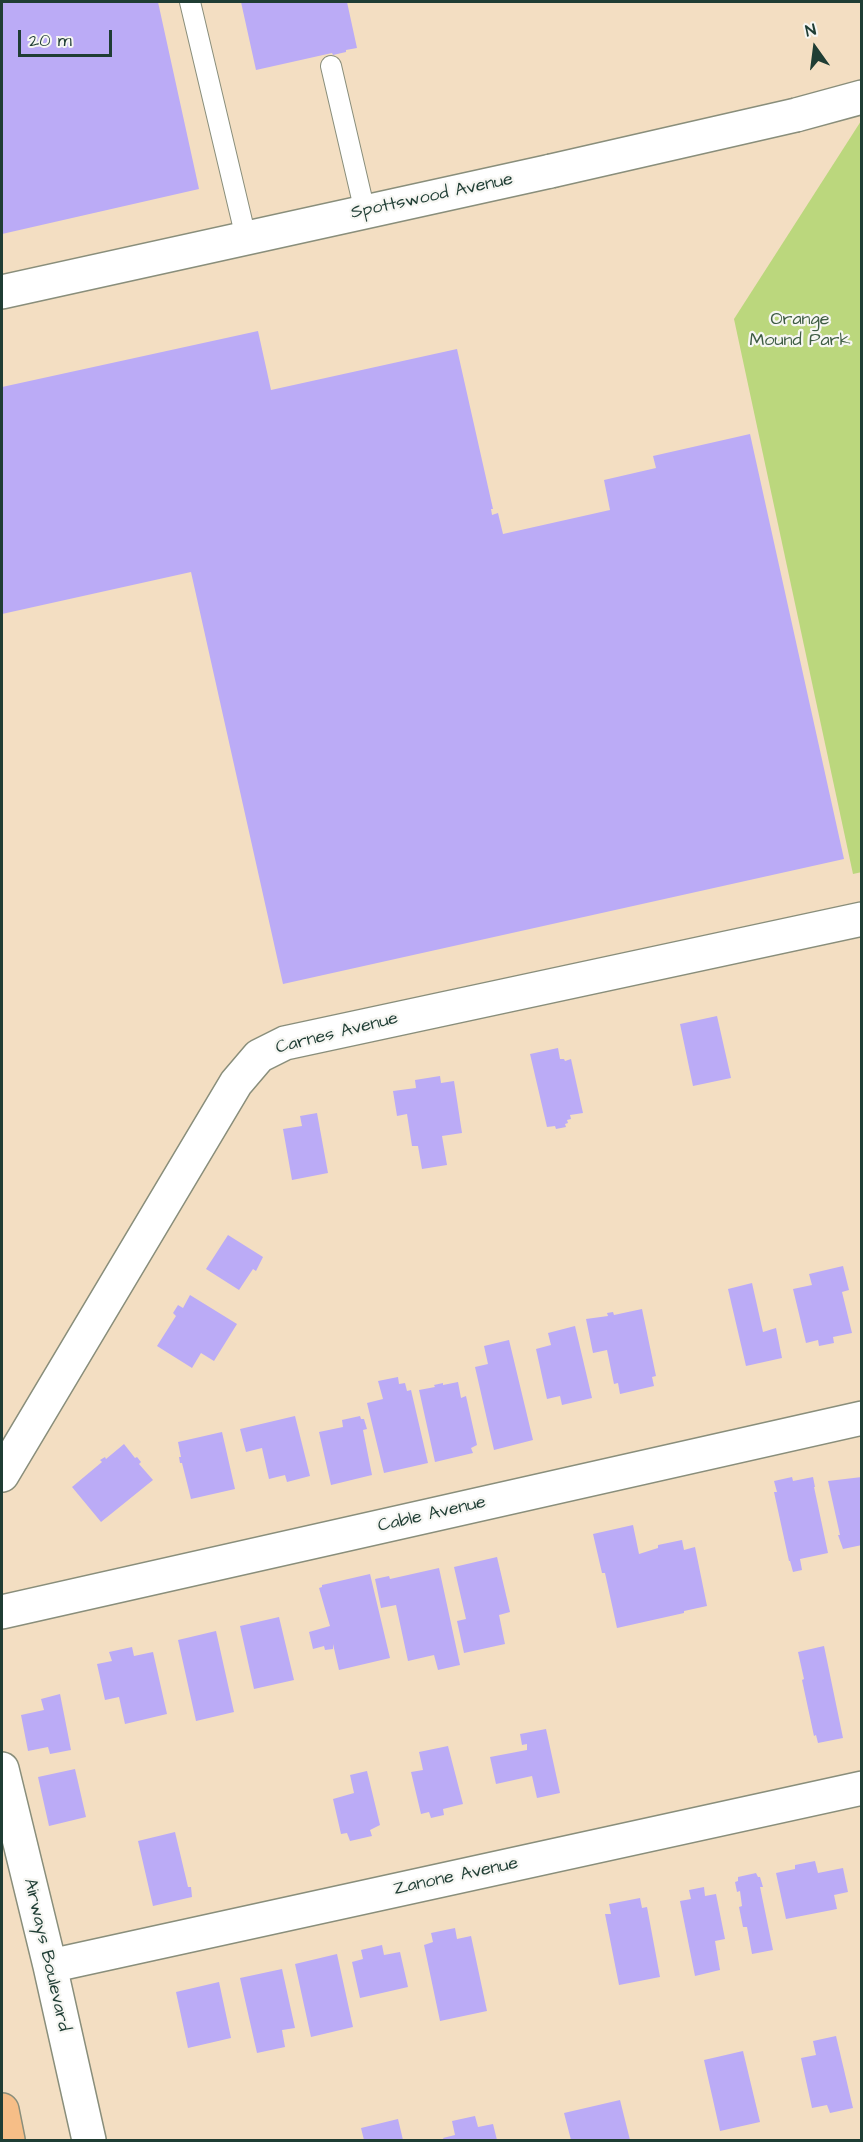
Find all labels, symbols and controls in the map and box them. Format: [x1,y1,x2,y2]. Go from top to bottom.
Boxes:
scale bar [21,18,116,56]
north arrow [785,18,845,78]
text: N [803,19,818,42]
text: 20 m [29,28,72,53]
street label: Spottswood Avenue [349,169,515,225]
park label: Orange Mound Park [749,309,851,352]
street label: Carnes Avenue [274,1008,400,1060]
street label: Cable Avenue [376,1492,488,1538]
street label: Zanone Avenue [392,1853,520,1901]
street label: Airways Boulevard [18,1876,74,2034]

